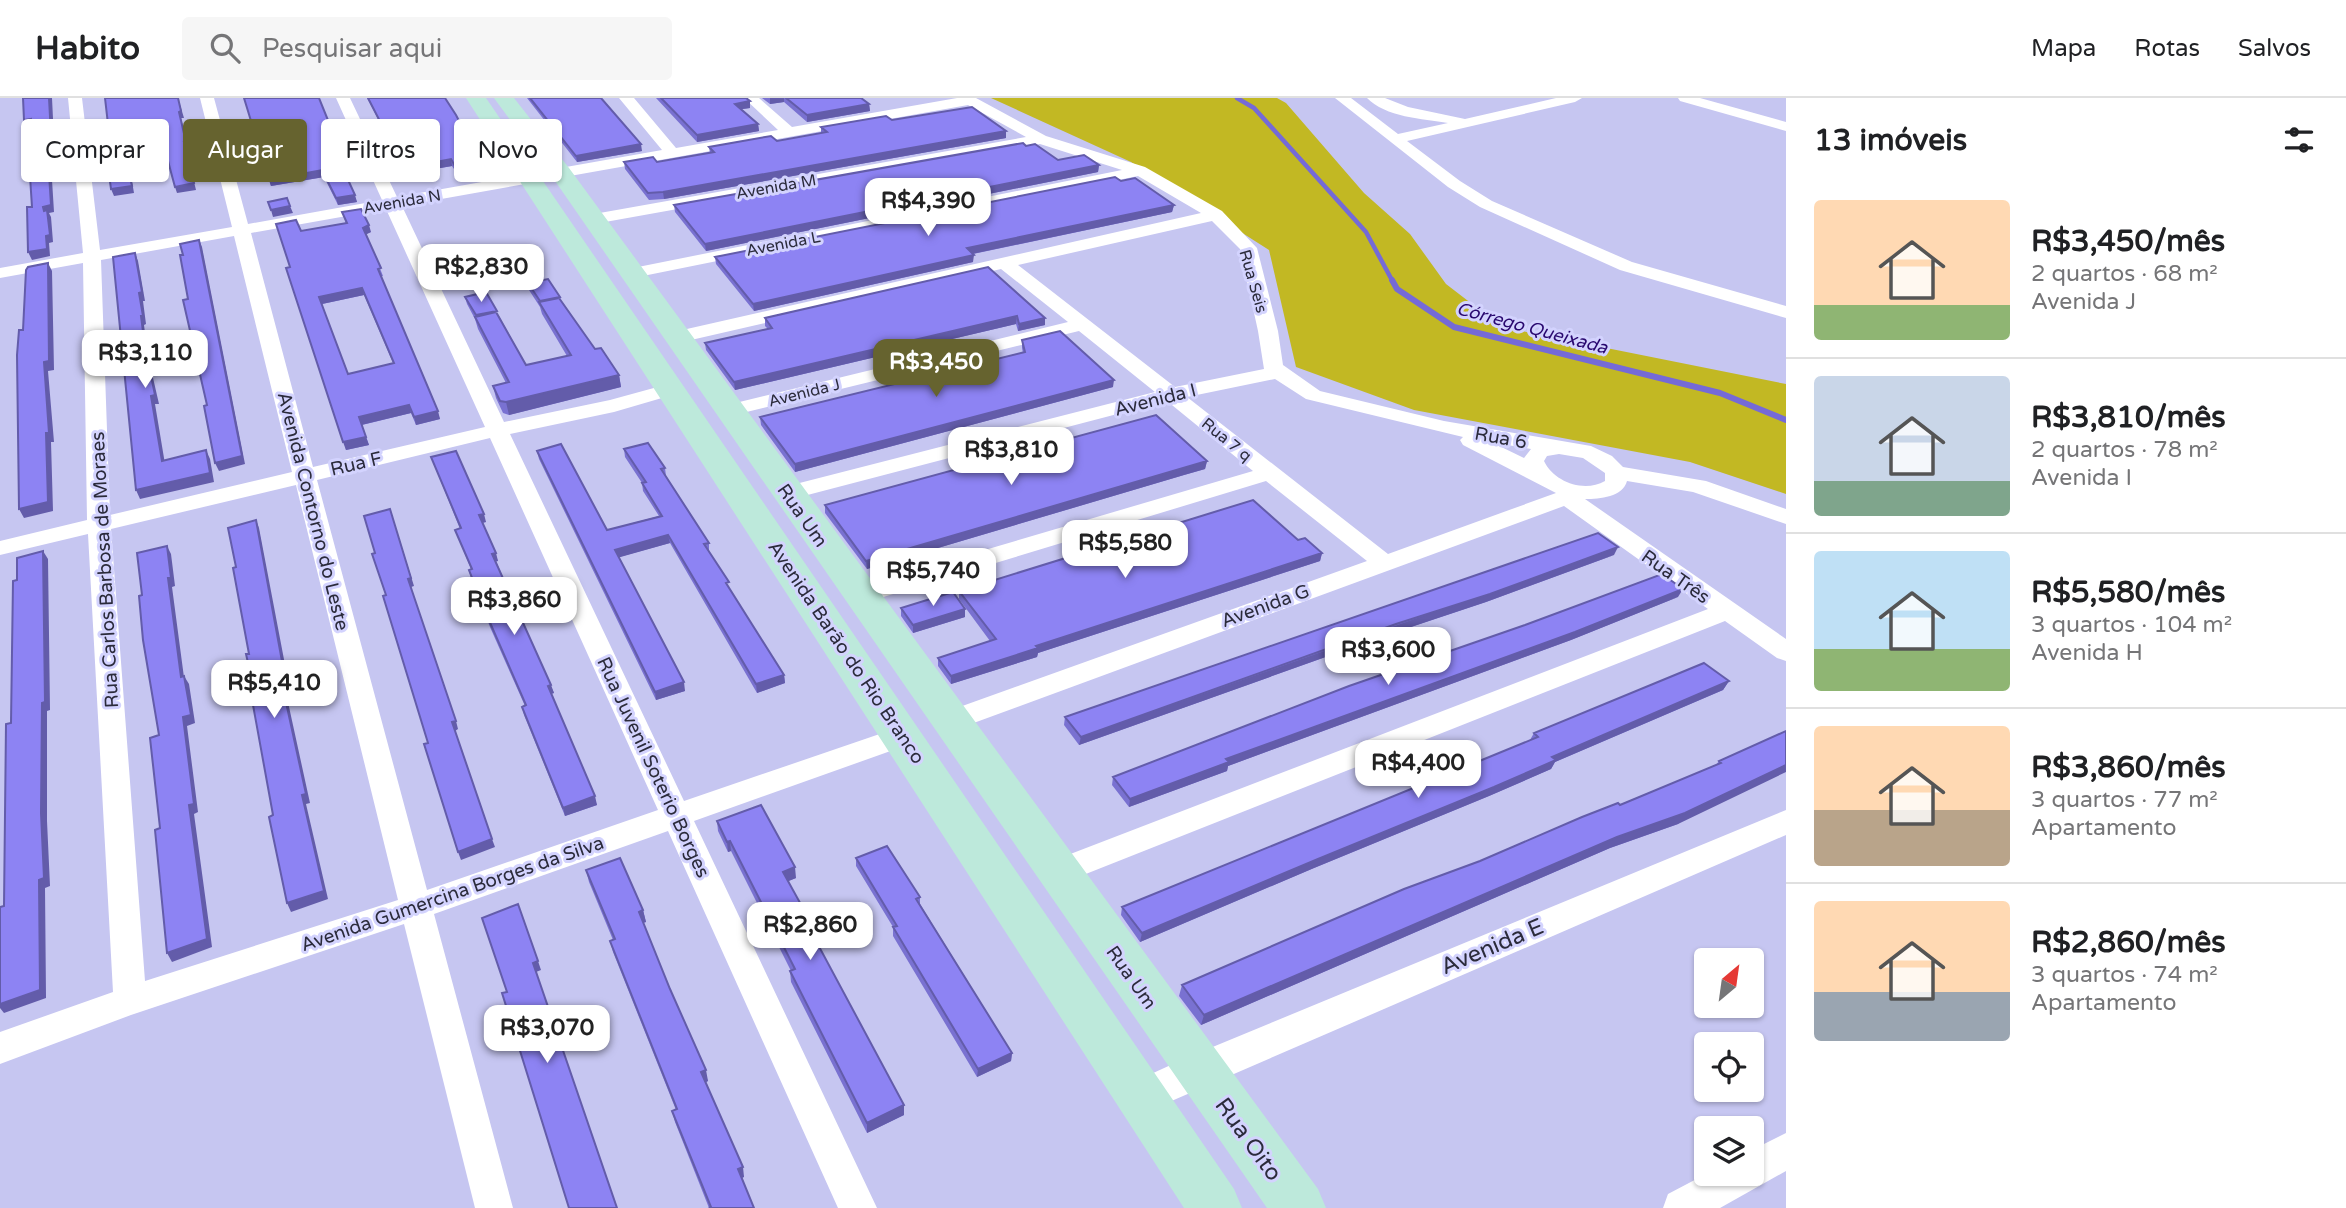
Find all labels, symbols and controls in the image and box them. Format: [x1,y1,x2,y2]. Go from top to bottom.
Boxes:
search box [182,17,672,80]
text: Habito [35,29,140,68]
icon: search [206,29,244,67]
text: Pesquisar aqui [262,33,442,64]
text: Mapa [2031,34,2096,63]
text: Rotas [2134,34,2200,63]
text: Salvos [2238,34,2311,63]
chip: Comprar [21,119,169,182]
chip: Alugar [183,119,307,182]
chip: Filtros [321,119,440,182]
chip: Novo [454,119,562,182]
icon: filters [2280,121,2318,159]
text: 13 imóveis [1814,122,1967,159]
street label: Avenida M [734,170,818,204]
pin: R$4,390 [863,178,993,238]
street label: Avenida N [362,185,443,219]
text: R$4,390 [881,187,975,215]
text: R$3,450/mês [2031,223,2225,260]
street label: Avenida L [744,227,822,261]
icon: home [1870,228,1954,312]
pin: R$2,830 [416,244,546,304]
street label: Rua Seis [1234,247,1272,315]
text: R$2,830 [434,253,528,281]
text: 2 quartos · 68 m² [2031,260,2218,288]
text: Avenida J [2031,288,2136,316]
water label: Córrego Queixada [1454,297,1611,359]
pin: R$3,110 [80,330,210,390]
text: R$3,110 [98,339,192,367]
pin: R$3,450 [871,340,1001,399]
text: R$3,450 [889,348,983,376]
street label: Avenida J [766,374,842,412]
street label: Avenida I [1112,379,1198,421]
street label: Avenida Contorno do Leste [273,390,353,633]
text: R$3,810/mês [2031,399,2226,436]
icon: home [1870,404,1954,488]
street label: Rua 7 q [1197,414,1255,466]
street label: Rua 6 [1473,423,1529,453]
pin: R$3,810 [946,428,1076,487]
street label: Rua Carlos Barbosa de Moraes [87,431,123,709]
text: R$3,810 [964,436,1058,464]
text: 2 quartos · 78 m² [2031,436,2218,464]
street label: Rua F [328,447,384,481]
text: Avenida I [2031,464,2132,492]
street label: Rua Um [772,480,832,551]
pin: R$5,580 [1060,520,1190,580]
text: R$5,580 [1078,529,1172,557]
street label: Avenida Barão do Rio Branco [763,537,929,768]
street label: Rua Três [1637,545,1714,608]
pin: R$5,740 [868,548,998,608]
text: R$5,740 [886,557,980,585]
text: R$5,580/mês [2031,574,2225,611]
pin: R$3,860 [449,578,579,637]
icon: home [1870,579,1954,663]
street label: Avenida G [1218,580,1313,632]
text: R$3,860 [467,586,561,614]
text: 3 quartos · 104 m² [2031,611,2232,639]
pin: R$3,600 [1323,628,1453,687]
text: R$3,600 [1341,636,1435,664]
text: Avenida H [2031,639,2143,667]
street label: Rua Juvenil Soterio Borges [592,654,714,881]
pin: R$5,410 [209,660,339,720]
text: R$5,410 [227,669,321,697]
pin: R$4,400 [1353,740,1483,800]
text: R$4,400 [1371,749,1465,777]
text: R$3,860/mês [2031,749,2226,786]
icon: home [1870,754,1954,838]
text: 3 quartos · 77 m² [2031,786,2218,814]
text: Apartamento [2031,814,2176,842]
street label: Avenida Gumercina Borges da Silva [298,832,607,956]
pin: R$2,860 [745,902,875,962]
text: R$2,860 [763,911,857,939]
street label: Avenida E [1437,913,1548,981]
text: R$2,860/mês [2031,924,2226,961]
icon: home [1870,929,1954,1013]
street label: Rua Um [1101,942,1161,1013]
north arrow [1694,948,1764,1018]
map controls [1694,948,1764,1186]
text: 3 quartos · 74 m² [2031,961,2218,989]
text: Apartamento [2031,989,2176,1017]
pin: R$3,070 [482,1006,612,1065]
text: R$3,070 [500,1014,594,1042]
button: locate [1694,1032,1764,1102]
street label: Rua Oito [1209,1092,1288,1187]
button: layers [1694,1116,1764,1186]

